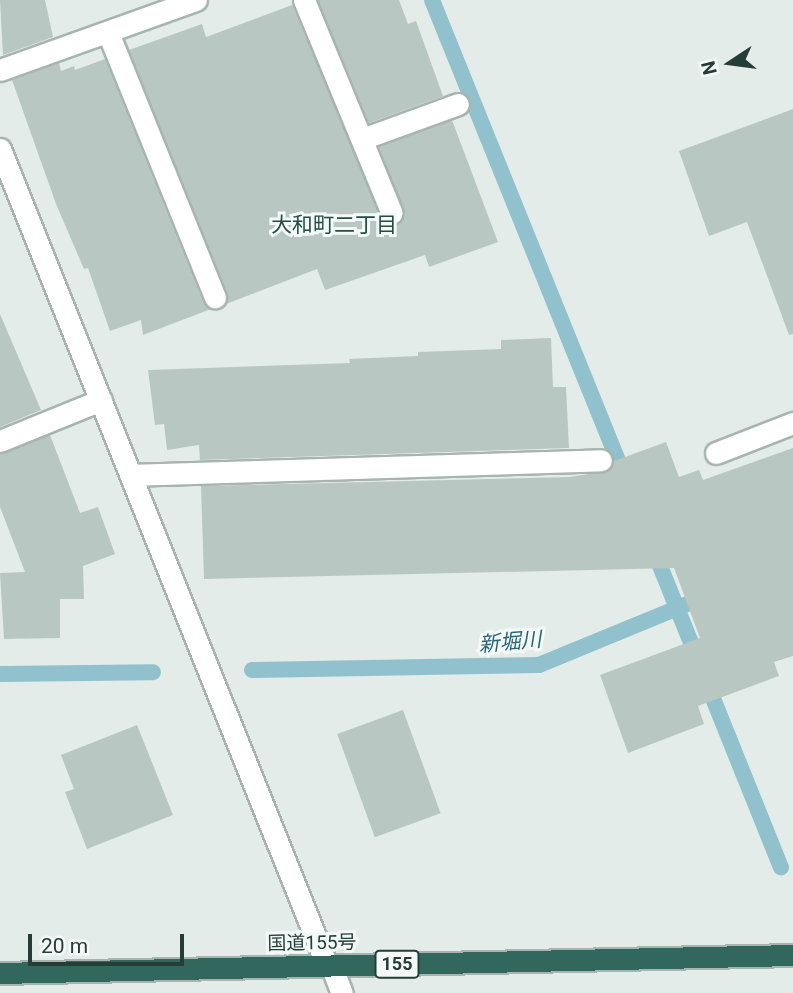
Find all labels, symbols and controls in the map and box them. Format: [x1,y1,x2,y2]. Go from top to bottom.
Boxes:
north arrow [695,28,765,98]
text: N [696,59,722,77]
district label: 大和町二丁目 [271,212,397,238]
water label: 新堀川 [478,627,542,657]
scale bar [32,920,187,964]
street label: 国道155号 [267,931,357,955]
text: 20 m [41,934,88,958]
road number: 155 [374,950,420,979]

